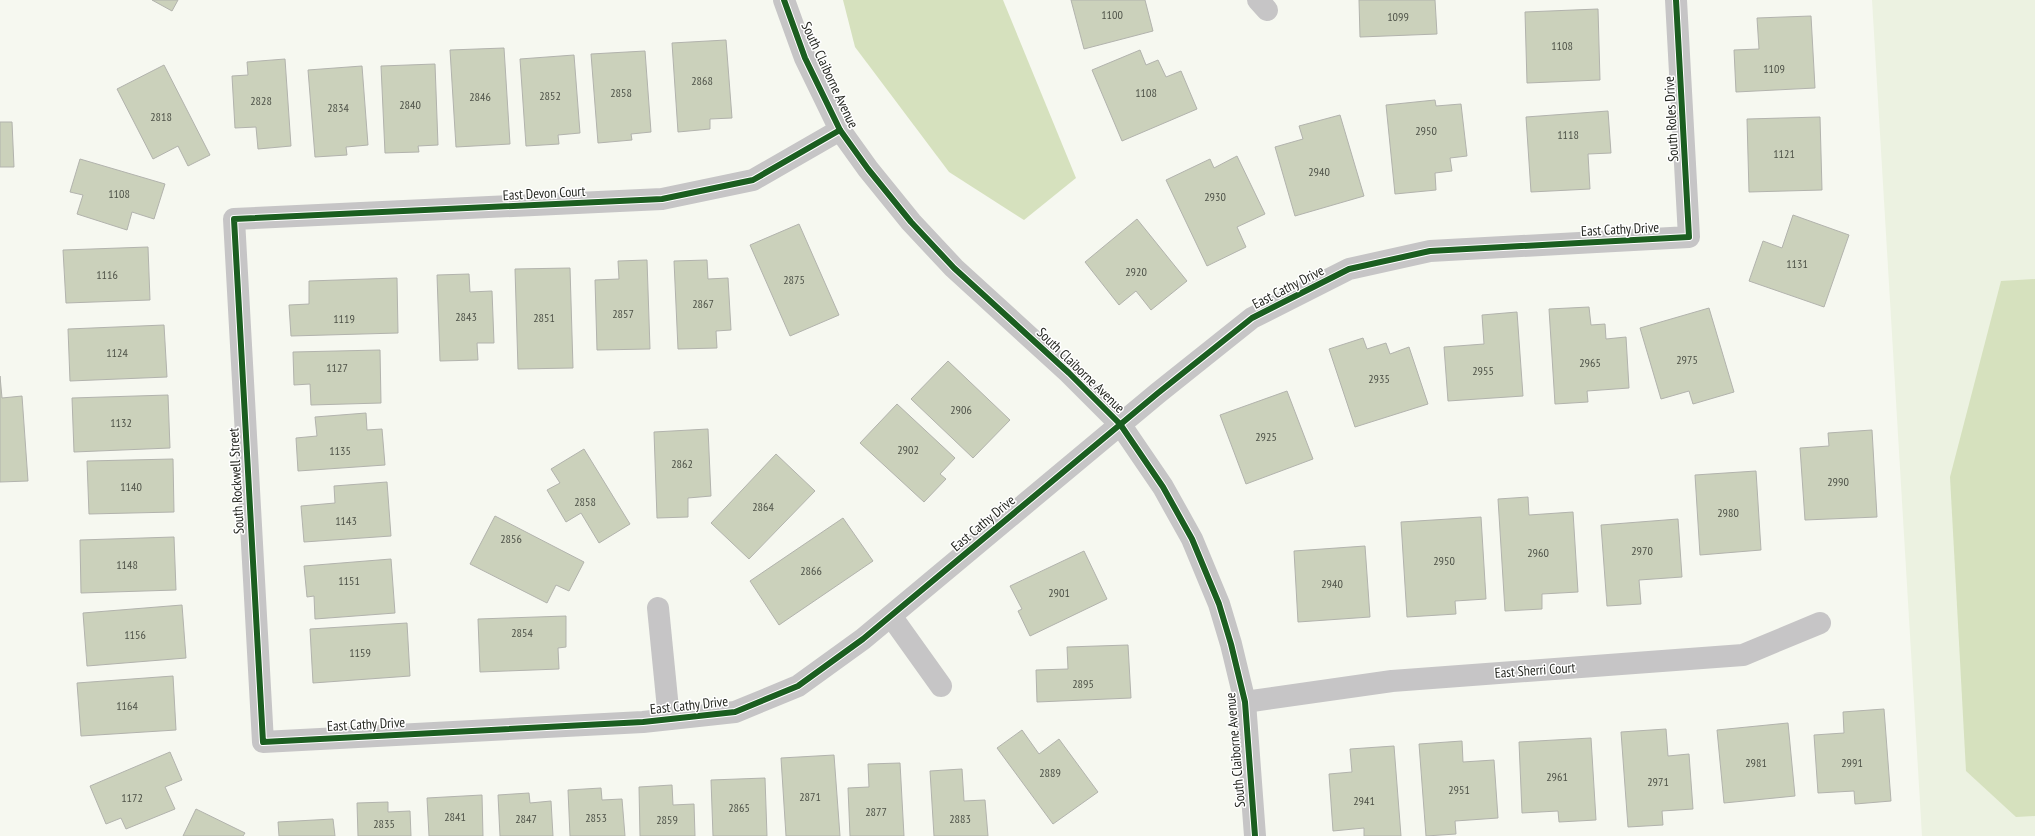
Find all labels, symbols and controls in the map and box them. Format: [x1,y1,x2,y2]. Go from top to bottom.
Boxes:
house number: 1100 [1101,7,1123,22]
house number: 1099 [1387,9,1409,24]
street label: South Claiborne Avenue [797,19,863,131]
house number: 1108 [1551,38,1573,53]
house number: 1109 [1763,61,1785,76]
house number: 2868 [691,73,713,88]
street label: South Roles Drive [1660,76,1682,162]
house number: 2858 [610,85,632,100]
house number: 1108 [1135,85,1157,100]
house number: 2852 [539,88,561,103]
house number: 2846 [469,89,491,104]
house number: 2828 [250,93,272,108]
house number: 2840 [399,97,421,112]
house number: 2834 [327,100,349,115]
house number: 2818 [150,109,172,124]
house number: 2950 [1415,123,1437,138]
house number: 1118 [1557,127,1579,142]
house number: 1121 [1773,146,1795,161]
house number: 2940 [1308,164,1330,179]
street label: East Devon Court [502,182,586,204]
house number: 1108 [108,186,130,201]
house number: 2930 [1204,189,1226,204]
street label: East Cathy Drive [1580,218,1660,240]
house number: 1131 [1786,256,1808,271]
street label: East Cathy Drive [1249,261,1327,313]
house number: 2920 [1125,264,1147,279]
house number: 1116 [96,267,118,282]
house number: 2875 [783,272,805,287]
house number: 2867 [692,296,714,311]
house number: 2857 [612,306,634,321]
house number: 2843 [455,309,477,324]
house number: 2851 [533,310,555,325]
house number: 1119 [333,311,355,326]
street label: South Claiborne Avenue [1033,323,1129,417]
house number: 1124 [106,345,128,360]
house number: 2975 [1676,352,1698,367]
house number: 2965 [1579,355,1601,370]
house number: 1127 [326,360,348,375]
house number: 2955 [1472,363,1494,378]
house number: 2935 [1368,371,1390,386]
house number: 2906 [950,402,972,417]
house number: 1132 [110,415,132,430]
street label: South Rockwell Street [224,427,248,534]
house number: 2925 [1255,429,1277,444]
house number: 2902 [897,442,919,457]
house number: 1135 [329,443,351,458]
house number: 2862 [671,456,693,471]
house number: 2990 [1827,474,1849,489]
house number: 1140 [120,479,142,494]
street label: East Cathy Drive [947,491,1019,555]
house number: 2858 [574,494,596,509]
house number: 2864 [752,499,774,514]
house number: 2980 [1717,505,1739,520]
house number: 1143 [335,513,357,528]
house number: 2856 [500,531,522,546]
house number: 2970 [1631,543,1653,558]
house number: 2960 [1527,545,1549,560]
house number: 2950 [1433,553,1455,568]
house number: 1148 [116,557,138,572]
house number: 2866 [800,563,822,578]
house number: 1151 [338,573,360,588]
house number: 2940 [1321,576,1343,591]
house number: 2901 [1048,585,1070,600]
house number: 2854 [511,625,533,640]
house number: 1156 [124,627,146,642]
house number: 1159 [349,645,371,660]
street label: East Sherri Court [1494,658,1576,682]
house number: 2895 [1072,676,1094,691]
street label: East Cathy Drive [649,692,729,718]
street label: South Claiborne Avenue [1221,692,1249,808]
house number: 1164 [116,698,138,713]
street label: East Cathy Drive [326,713,406,735]
house number: 2981 [1745,755,1767,770]
house number: 2991 [1841,755,1863,770]
house number: 2889 [1039,765,1061,780]
house number: 2961 [1546,769,1568,784]
house number: 2971 [1647,774,1669,789]
house number: 2951 [1448,782,1470,797]
house number: 2871 [799,789,821,804]
house number: 1172 [121,790,143,805]
house number: 2941 [1353,793,1375,808]
house number: 2865 [728,800,750,815]
house number: 2877 [865,804,887,819]
house number: 2841 [444,809,466,824]
house number: 2853 [585,810,607,825]
house number: 2847 [515,811,537,826]
house number: 2883 [949,811,971,826]
house number: 2859 [656,812,678,827]
house number: 2835 [373,816,395,831]

